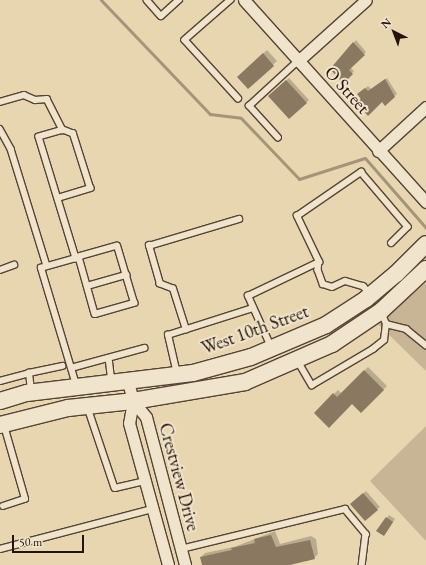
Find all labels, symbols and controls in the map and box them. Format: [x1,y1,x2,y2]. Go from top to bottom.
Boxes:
north arrow [374,12,414,52]
text: N [378,15,394,31]
street label: O Street [320,62,374,118]
street label: West 10th Street [199,301,311,359]
street label: Crestview Drive [154,421,204,533]
scale bar [14,527,86,553]
text: 50 m [19,534,42,550]

